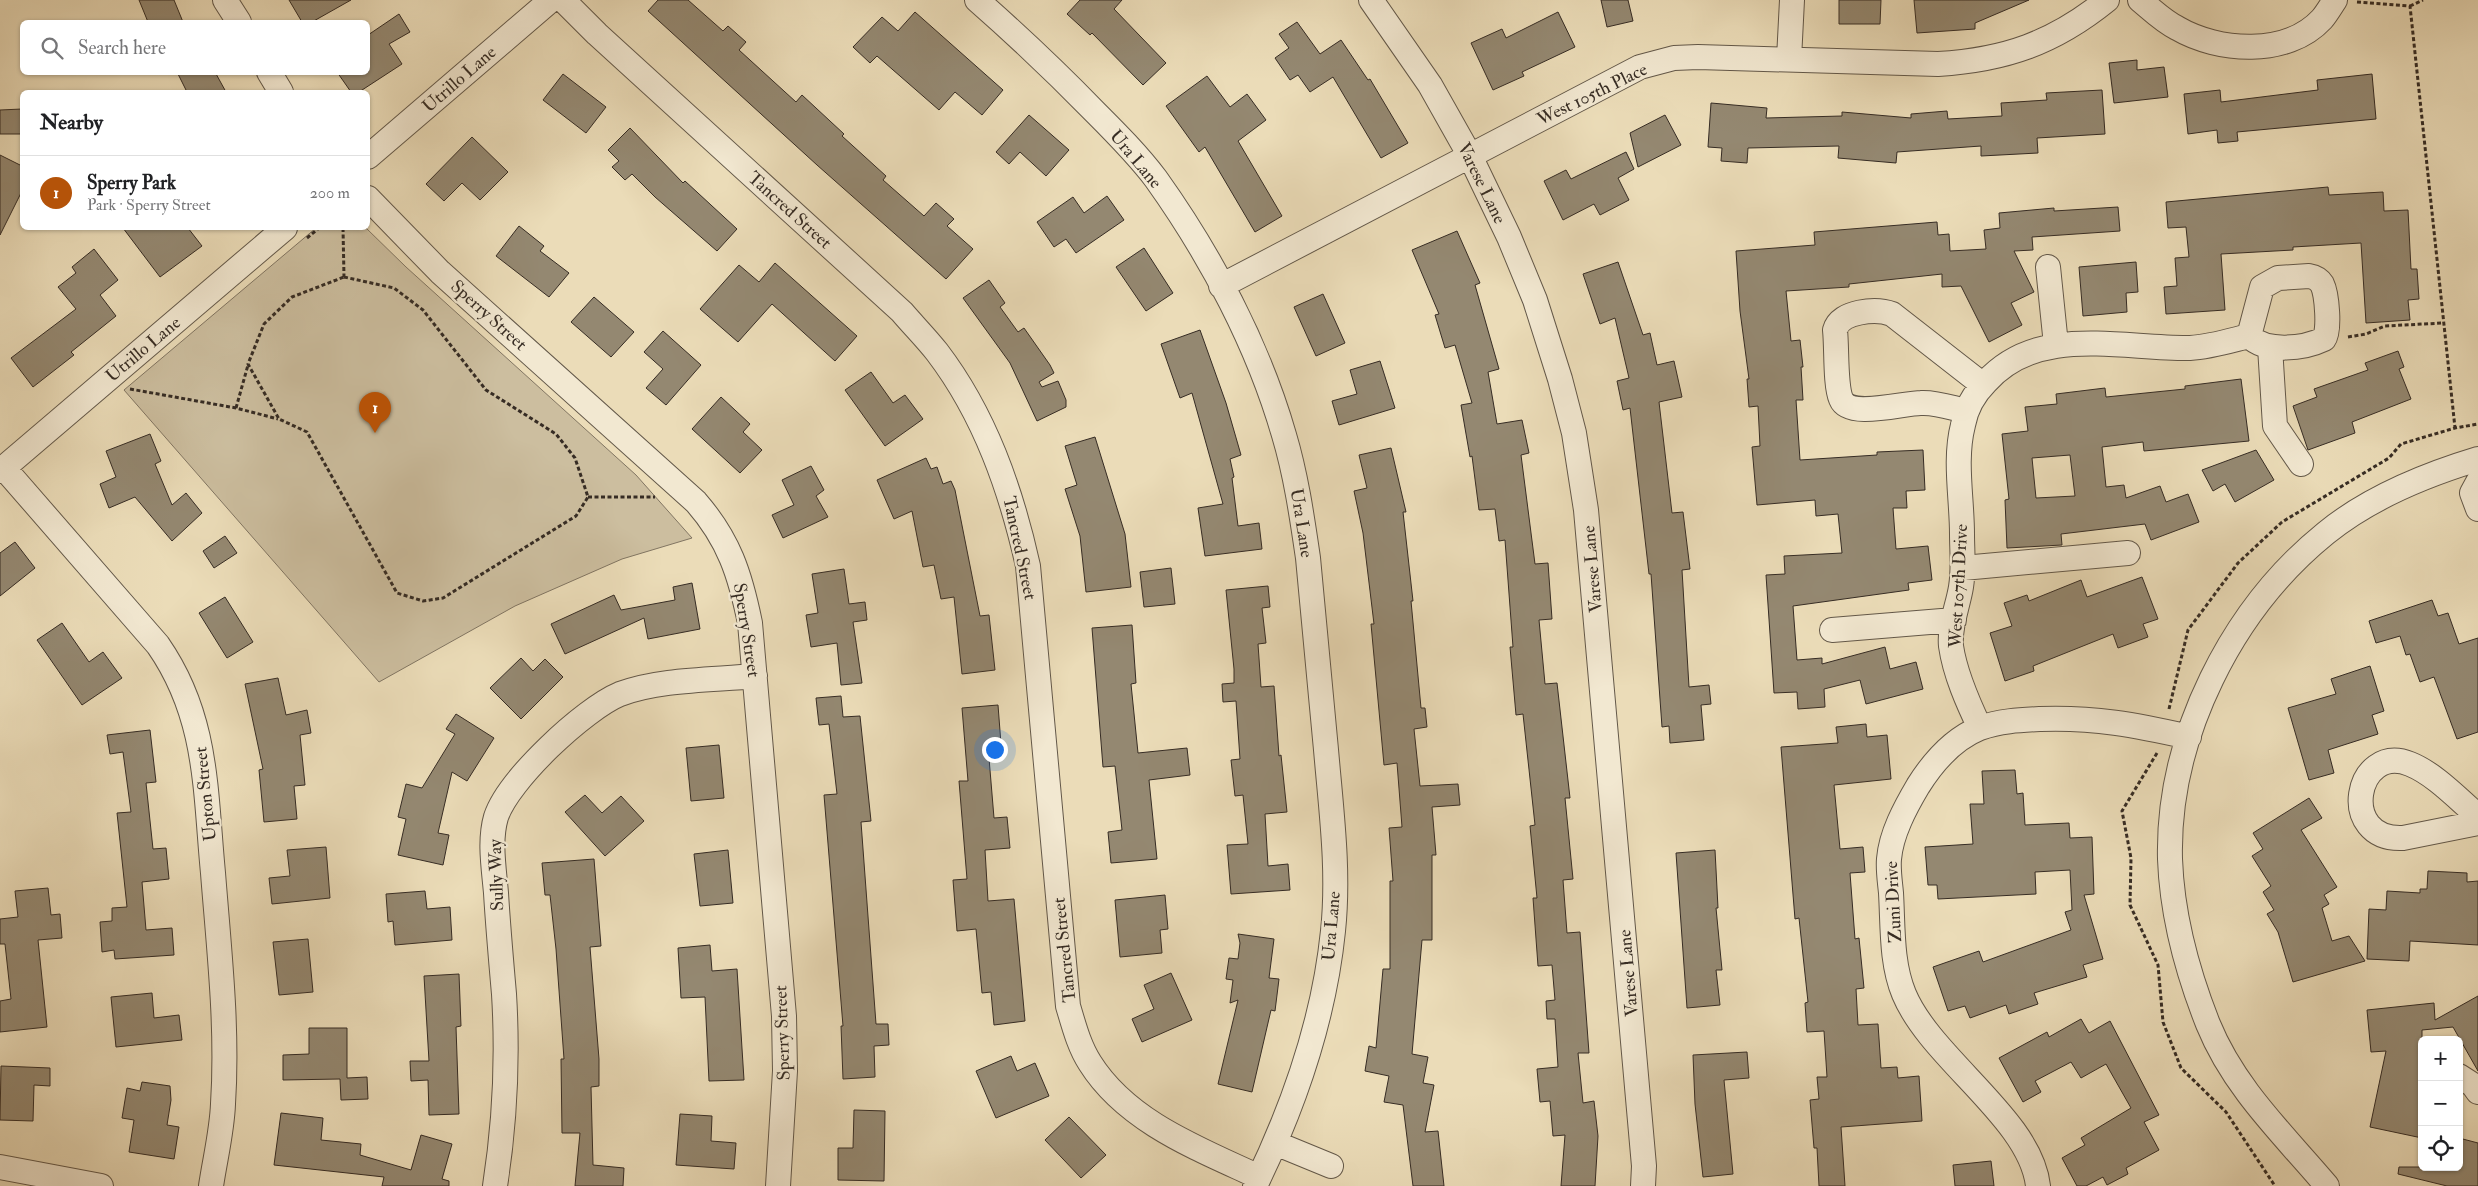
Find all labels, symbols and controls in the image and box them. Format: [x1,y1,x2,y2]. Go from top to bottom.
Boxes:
search box [20,20,370,75]
icon: search [38,34,66,62]
text: Search here [78,36,166,60]
street label: Utrillo Lane [417,41,502,118]
street label: West 105th Place [1532,58,1652,131]
text: Nearby [40,109,103,136]
street label: Ura Lane [1104,125,1167,194]
street label: Varese Lane [1452,139,1511,228]
street label: Tancred Street [743,167,837,254]
text: Sperry Park [87,171,176,195]
text: 1 [53,183,59,203]
text: 200 m [310,183,350,203]
text: Park · Sperry Street [87,195,211,215]
street label: Sperry Street [446,275,532,356]
street label: Utrillo Lane [101,311,186,387]
pin: 1 [359,392,391,433]
street label: Ura Lane [1285,487,1318,560]
street label: Tancred Street [997,494,1042,602]
street label: West 107th Drive [1944,523,1973,650]
street label: Varese Lane [1577,524,1608,614]
street label: Sperry Street [728,581,765,679]
your location [982,737,1008,763]
street label: Upton Street [189,746,222,842]
street label: Sully Way [484,838,509,911]
street label: Zuni Drive [1880,860,1907,943]
street label: Ura Lane [1317,890,1346,962]
street label: Tancred Street [1048,896,1081,1004]
street label: Varese Lane [1613,928,1644,1018]
street label: Sperry Street [769,985,796,1081]
map controls [2418,1036,2463,1171]
button: + [2418,1036,2463,1081]
button: − [2418,1081,2463,1126]
button: locate [2418,1126,2463,1171]

